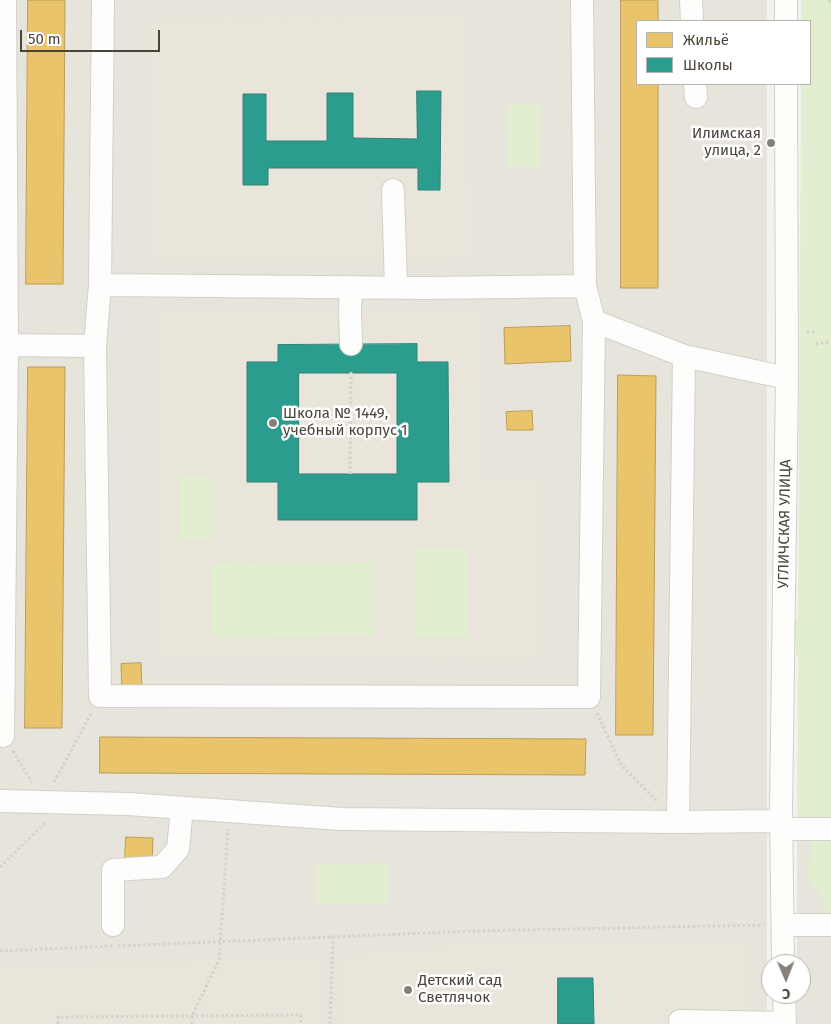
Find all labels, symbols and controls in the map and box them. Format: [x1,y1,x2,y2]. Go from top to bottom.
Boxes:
scale bar [22,20,162,52]
legend [636,20,811,85]
text: 50 m [28,30,61,48]
text: Жильё [683,31,729,49]
text: Школы [683,56,733,74]
place label: Илимская улица, 2 [692,125,761,160]
marker: Илимская улица, 2 [765,137,777,149]
place label: Школа № 1449, учебный корпус 1 [283,405,408,440]
marker: Школа № 1449, учебный корпус 1 [267,417,279,429]
street label: УГЛИЧСКАЯ УЛИЦА [775,459,795,589]
north arrow [761,954,811,1004]
place label: Детский сад Светлячок [418,972,502,1007]
marker: Детский сад Светлячок [402,984,414,996]
text: С [782,985,790,1002]

